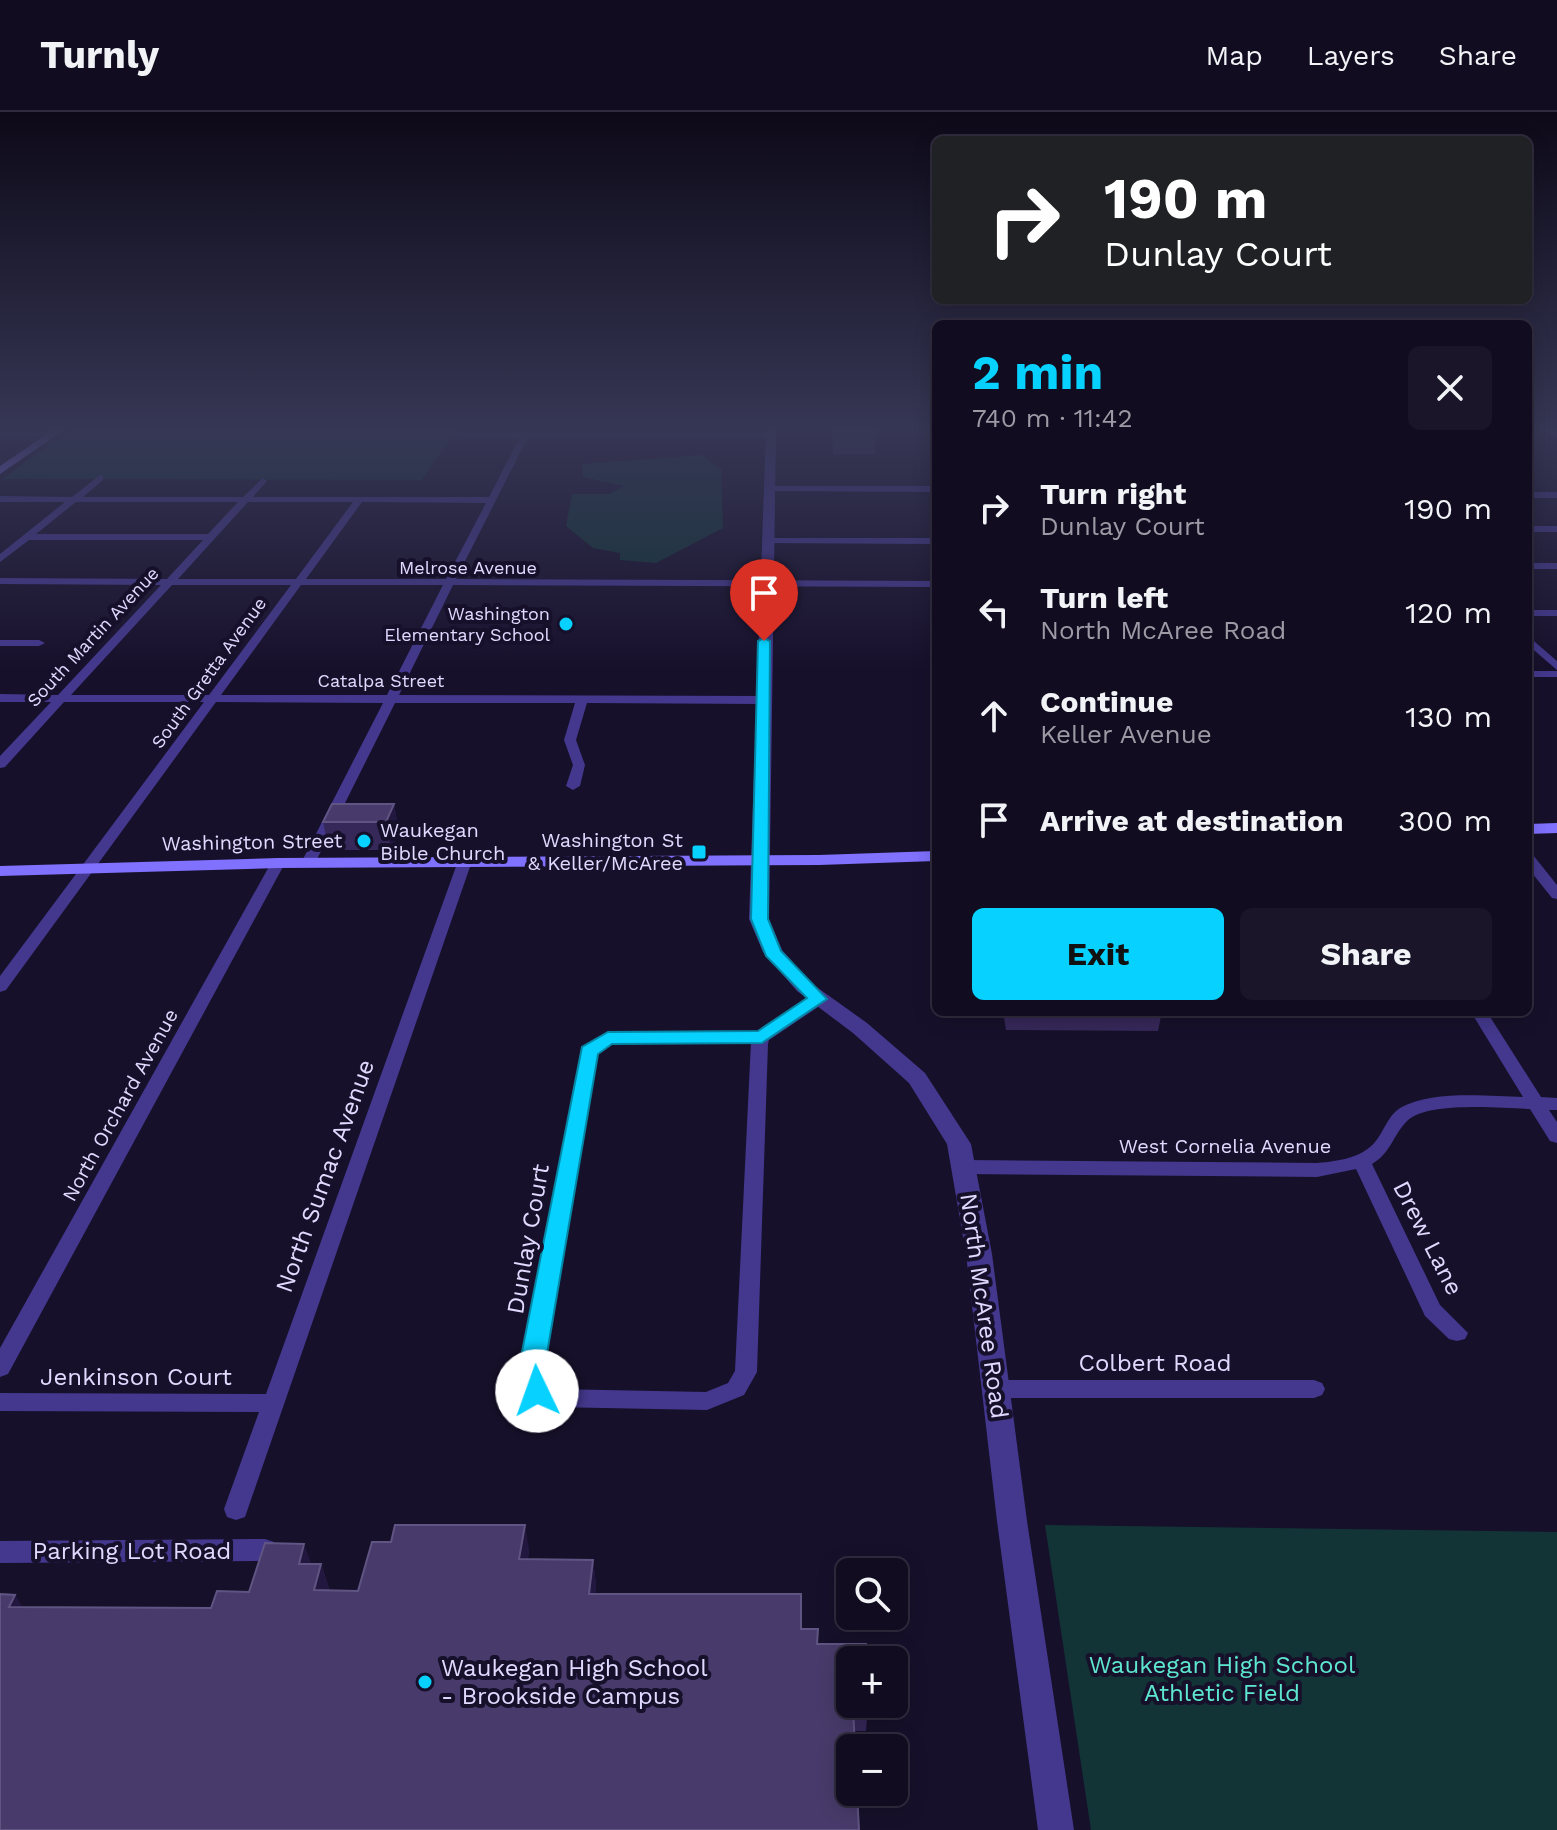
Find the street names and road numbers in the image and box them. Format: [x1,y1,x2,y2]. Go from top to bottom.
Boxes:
street label: Melrose Avenue [399,557,537,578]
street label: South Martin Avenue [23,563,163,711]
street label: South Gretta Avenue [147,593,270,752]
street label: Catalpa Street [318,670,445,691]
street label: Washington Street [161,828,343,856]
street label: North Orchard Avenue [57,1005,183,1205]
street label: North Sumac Avenue [270,1056,380,1296]
street label: West Cornelia Avenue [1119,1134,1331,1158]
street label: Dunlay Court [501,1162,555,1316]
street label: Drew Lane [1387,1176,1469,1300]
street label: North McAree Road [954,1191,1014,1421]
street label: Colbert Road [1079,1349,1232,1377]
street label: Jenkinson Court [40,1363,232,1391]
street label: Parking Lot Road [33,1537,231,1565]

